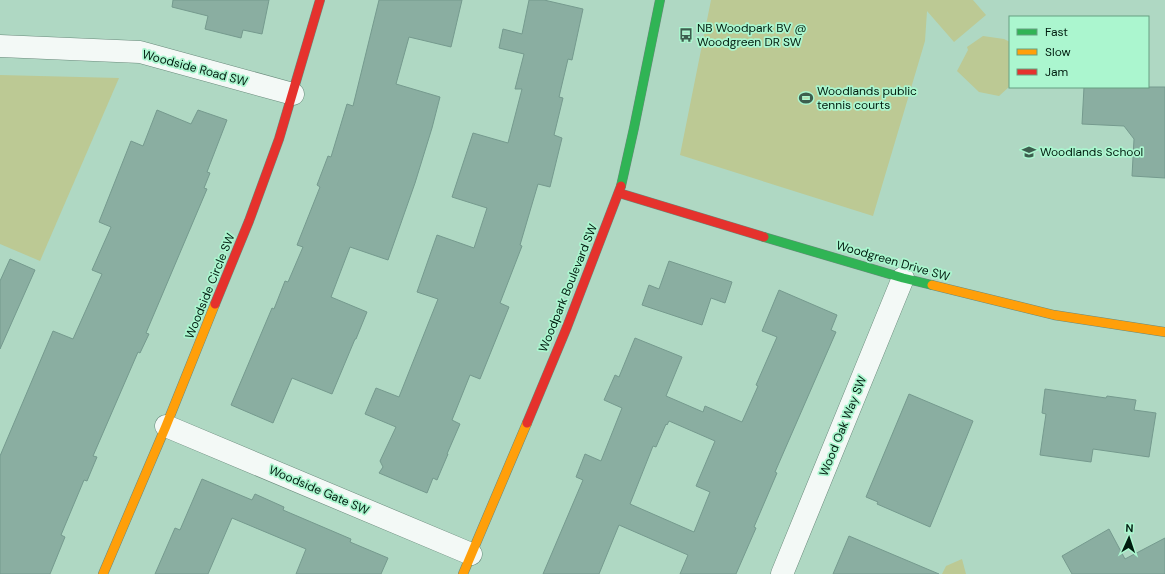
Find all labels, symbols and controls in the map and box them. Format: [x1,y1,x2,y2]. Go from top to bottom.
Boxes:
legend [1009,16,1149,88]
place label: NB Woodpark BV @ Woodgreen DR SW [697,20,806,50]
text: Fast [1045,24,1068,40]
bus stop icon: NB Woodpark BV @ Woodgreen DR SW [678,27,694,43]
text: Slow [1045,44,1071,60]
street label: Woodside Road SW [140,46,250,90]
text: Jam [1045,64,1068,80]
place label: Woodlands public tennis courts [817,83,917,113]
sports icon: Woodlands public tennis courts [798,90,814,106]
school or university icon: Woodlands School [1021,144,1037,160]
place label: Woodlands School [1040,144,1143,160]
street label: Woodpark Boulevard SW [535,221,601,354]
street label: Woodside Circle SW [181,230,239,341]
street label: Woodgreen Drive SW [834,237,952,285]
street label: Wood Oak Way SW [816,373,871,478]
street label: Woodside Gate SW [266,462,372,519]
north arrow [1109,518,1149,558]
text: N [1125,521,1134,535]

